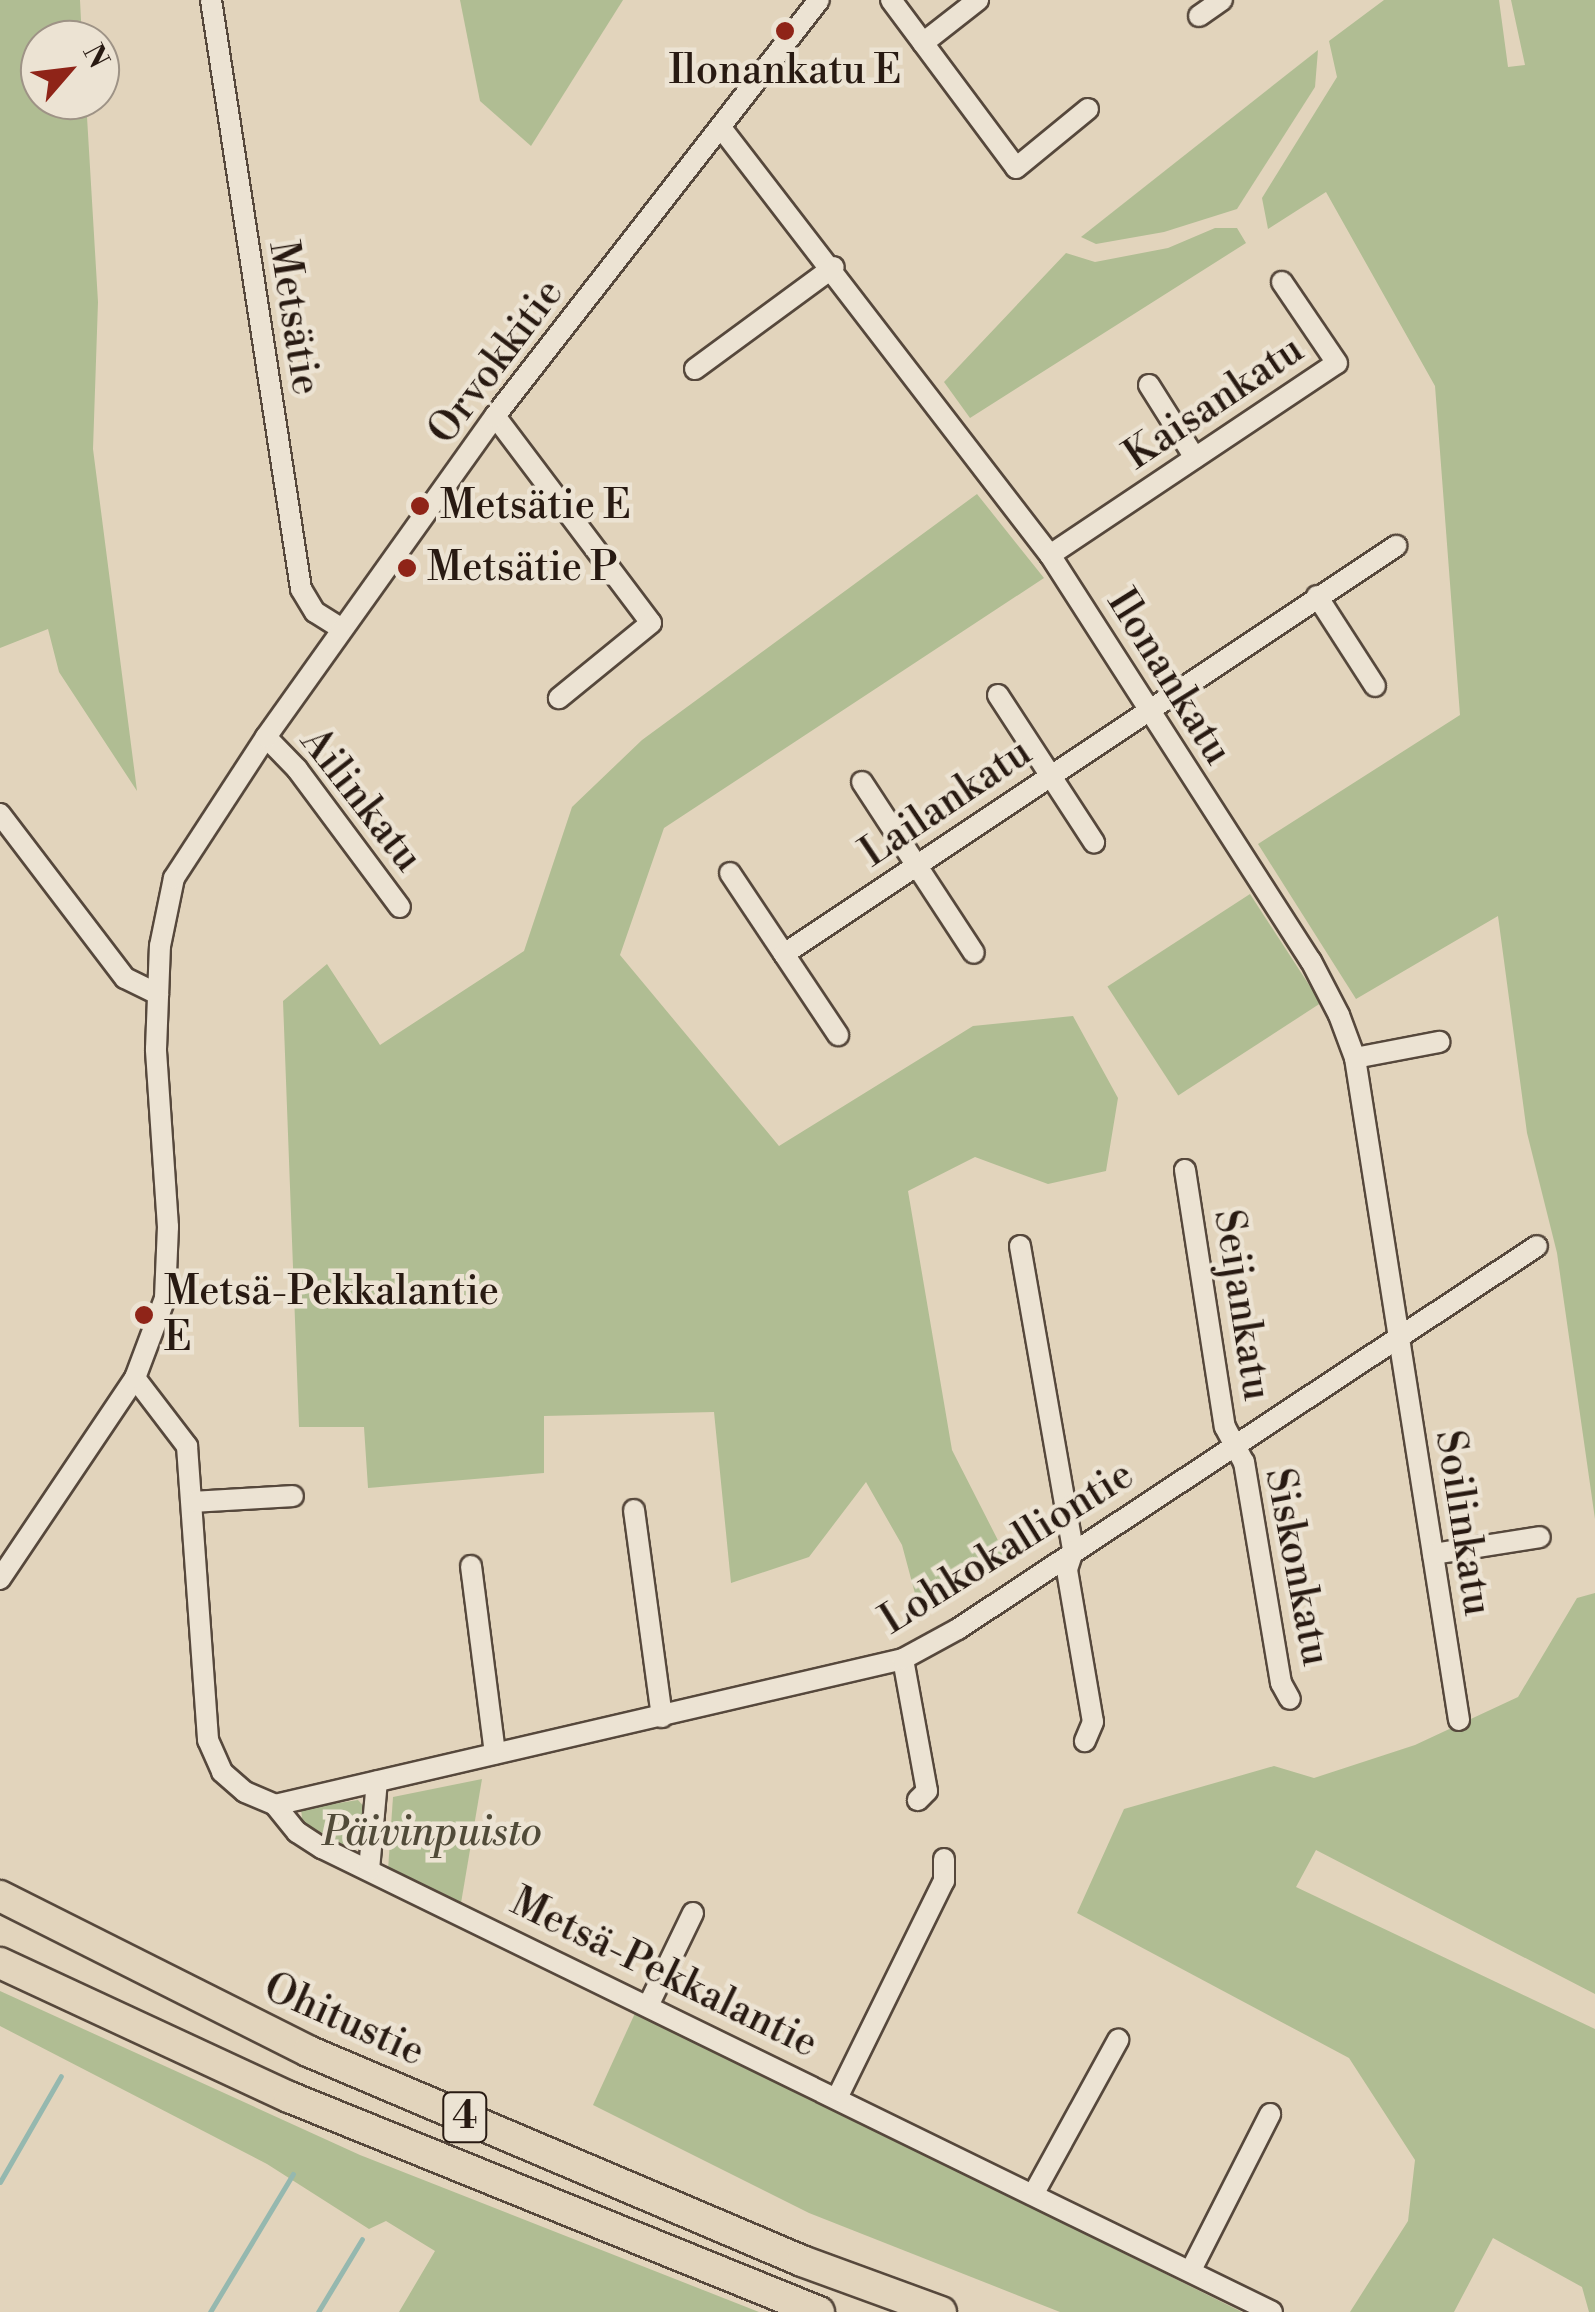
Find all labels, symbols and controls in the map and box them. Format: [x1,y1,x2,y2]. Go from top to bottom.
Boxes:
north arrow [20,20,120,120]
marker: Ilonankatu E [774,20,796,42]
text: N [75,39,116,75]
place label: Ilonankatu E [669,47,901,95]
street label: Metsätie [258,238,330,398]
street label: Orvokkitie [419,270,573,454]
street label: Kaisankatu [1116,326,1312,480]
place label: Metsätie E [440,482,631,530]
marker: Metsätie E [409,495,431,517]
place label: Metsätie P [427,544,618,592]
marker: Metsätie P [396,557,418,579]
street label: Ilonankatu [1097,581,1241,773]
street label: Ailinkatu [290,719,432,881]
street label: Lailankatu [852,729,1040,877]
street label: Seijankatu [1203,1206,1281,1404]
place label: Metsä-Pekkalantie E [164,1268,499,1362]
marker: Metsä-Pekkalantie E [133,1304,155,1326]
street label: Soilinkatu [1425,1427,1501,1619]
street label: Lohkokalliontie [872,1451,1142,1645]
street label: Siskonkatu [1254,1464,1340,1670]
park label: Päivinpuisto [322,1809,542,1857]
street label: Metsä-Pekkalantie [503,1878,825,2068]
street label: Ohitustie [256,1963,432,2077]
road number: 4 [440,2084,490,2150]

